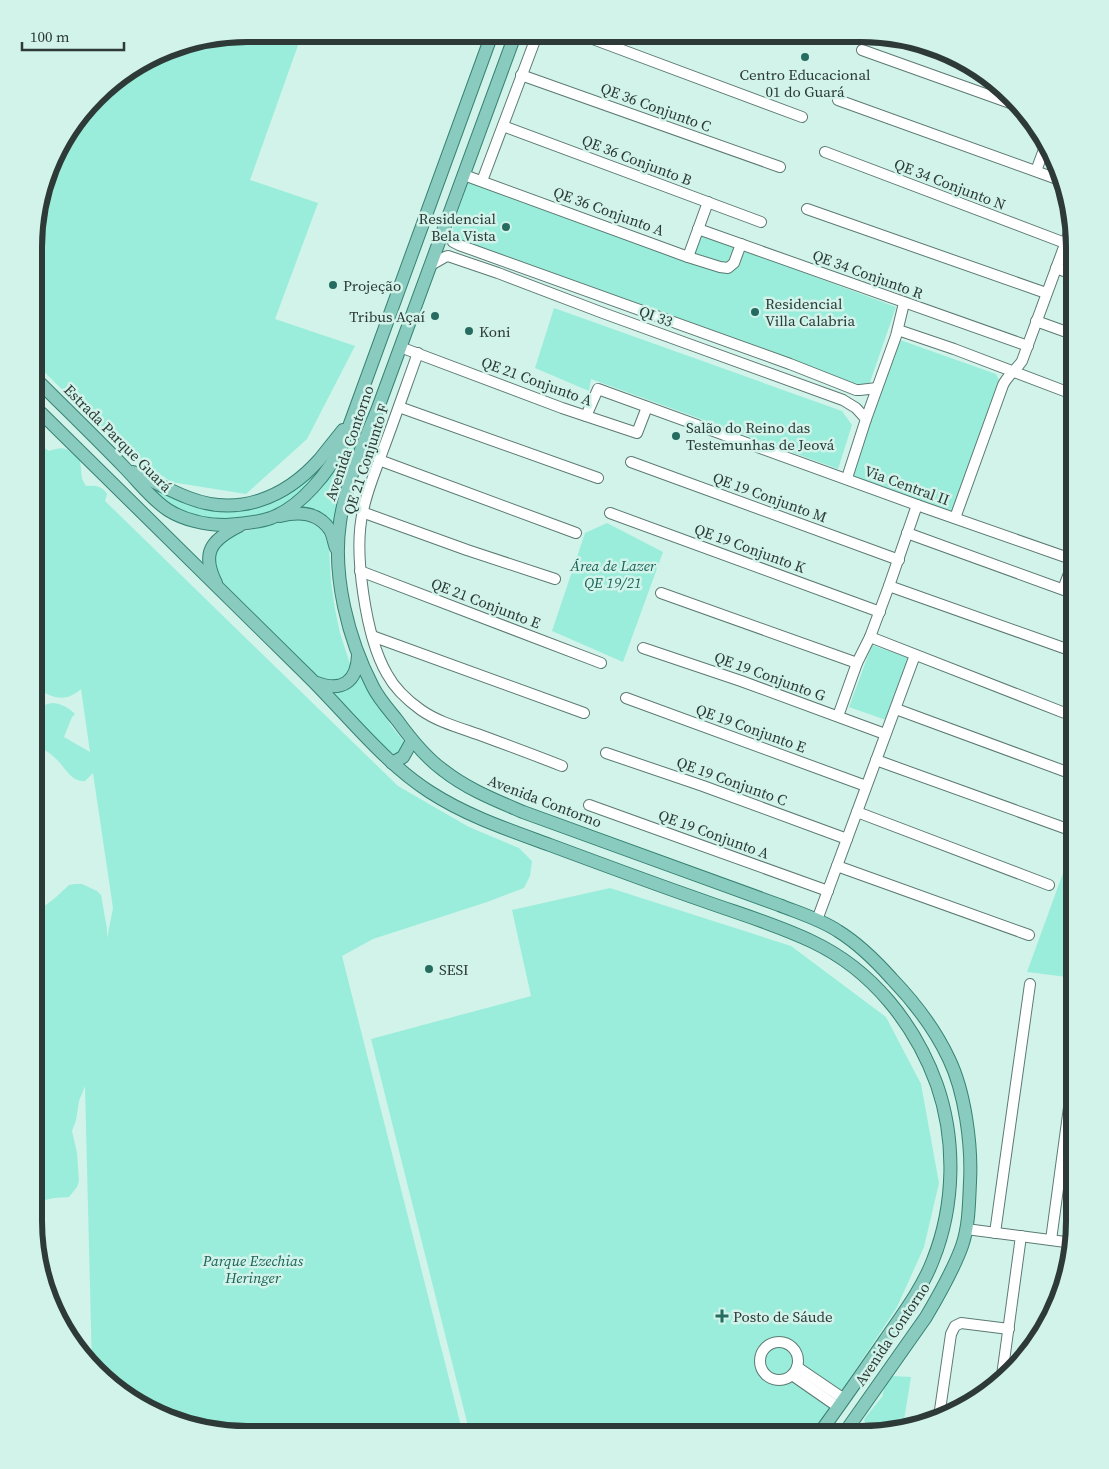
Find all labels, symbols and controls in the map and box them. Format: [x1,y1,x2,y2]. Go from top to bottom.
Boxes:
scale bar [22,20,125,52]
text: 100 m [30,26,70,47]
marker: Centro Educacional 01 do Guará [799,51,811,63]
place label: Centro Educacional 01 do Guará [739,64,871,102]
street label: QE 36 Conjunto C [598,77,714,137]
street label: QE 36 Conjunto B [579,129,695,191]
street label: QE 34 Conjunto N [891,153,1009,215]
street label: QE 36 Conjunto A [551,181,667,241]
place label: Residencial Bela Vista [419,208,497,246]
marker: Residencial Bela Vista [500,221,512,233]
street label: QE 34 Conjunto R [810,244,926,304]
place label: Projeção [343,275,401,296]
marker: Projeção [327,279,339,291]
place label: Residencial Villa Calabria [765,293,856,331]
street label: QI 33 [636,300,676,332]
place label: Tribus Açaí [349,306,426,327]
marker: Residencial Villa Calabria [749,306,761,318]
marker: Tribus Açaí [429,310,441,322]
place label: Koni [479,321,511,342]
marker: Koni [463,325,475,337]
street label: QE 21 Conjunto A [479,351,595,411]
street label: Estrada Parque Guará [59,379,177,497]
street label: Avenida Contorno [319,383,379,503]
street label: QE 21 Conjunto F [338,401,394,517]
place label: Salão do Reino das Testemunhas de Jeová [686,417,835,455]
marker: Salão do Reino das Testemunhas de Jeová [670,430,682,442]
street label: Via Central II [862,460,952,510]
street label: QE 19 Conjunto M [710,467,830,527]
street label: QE 19 Conjunto K [692,518,808,578]
park label: Área de Lazer QE 19/21 [569,555,657,593]
street label: QE 21 Conjunto E [428,572,544,634]
street label: QE 19 Conjunto G [712,646,828,706]
street label: QE 19 Conjunto E [693,698,809,758]
street label: QE 19 Conjunto C [674,751,790,811]
street label: Avenida Contorno [485,770,605,832]
street label: QE 19 Conjunto A [656,804,772,864]
place label: SESI [439,959,469,980]
marker: SESI [423,963,435,975]
park label: Parque Ezechias Heringer [202,1250,304,1288]
street label: Avenida Contorno [850,1278,934,1390]
place label: Posto de Sáude [733,1306,833,1327]
marker: Posto de Sáude [715,1309,729,1323]

